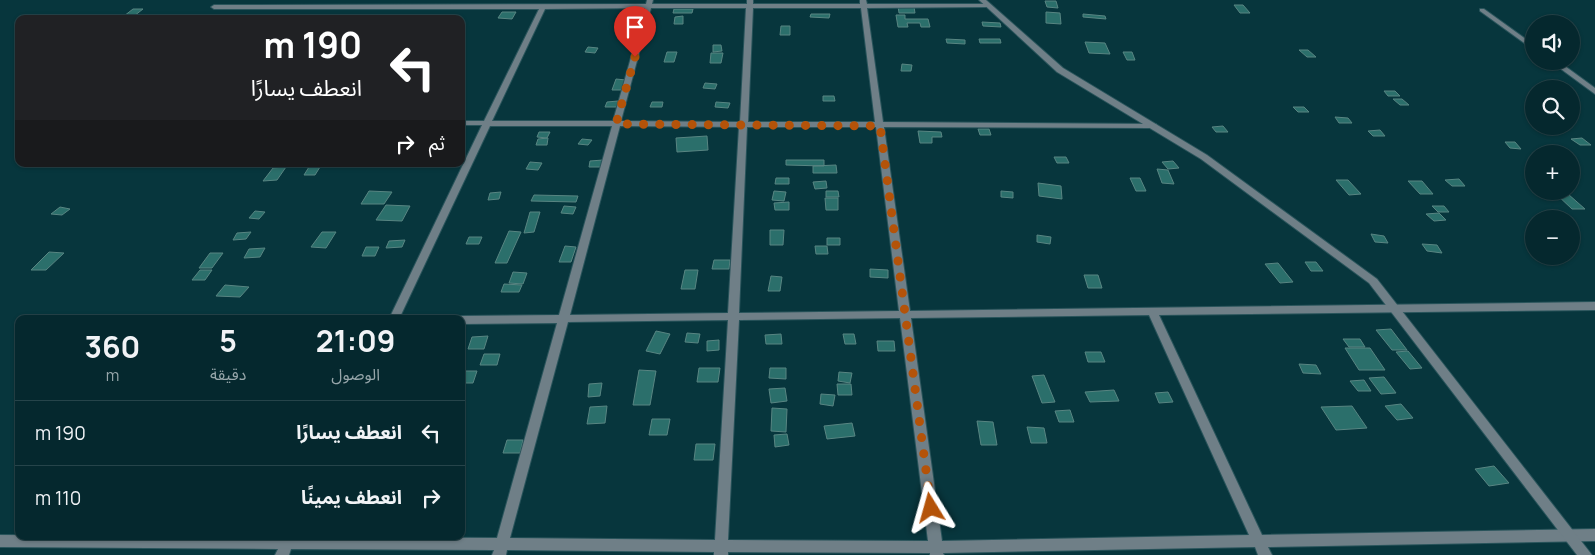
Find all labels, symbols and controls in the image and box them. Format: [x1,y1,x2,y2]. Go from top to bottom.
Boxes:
pin [614,6,656,57]
icon: arrive [621,13,649,41]
map controls [1525,15,1580,265]
button: sound [1525,15,1580,70]
text: 190 m [263,21,362,69]
icon: left [380,35,445,100]
text: انعطف يسارًا [251,73,362,103]
button: search [1525,80,1580,135]
icon: right [391,130,419,158]
text: ثم [429,130,445,156]
button: + [1525,145,1580,200]
button: − [1525,210,1580,265]
text: 5 [219,320,237,361]
text: 21:09 [316,320,396,361]
text: 360 [85,326,140,367]
text: دقيقة [210,363,246,385]
text: الوصول [331,363,380,385]
text: m [106,364,119,386]
text: انعطف يسارًا [296,419,402,445]
icon: left [417,419,445,447]
text: 190 m [35,420,86,446]
position arrow [904,481,956,533]
text: انعطف يمينًا [301,484,402,510]
icon: right [417,484,445,512]
text: 110 m [35,485,81,511]

